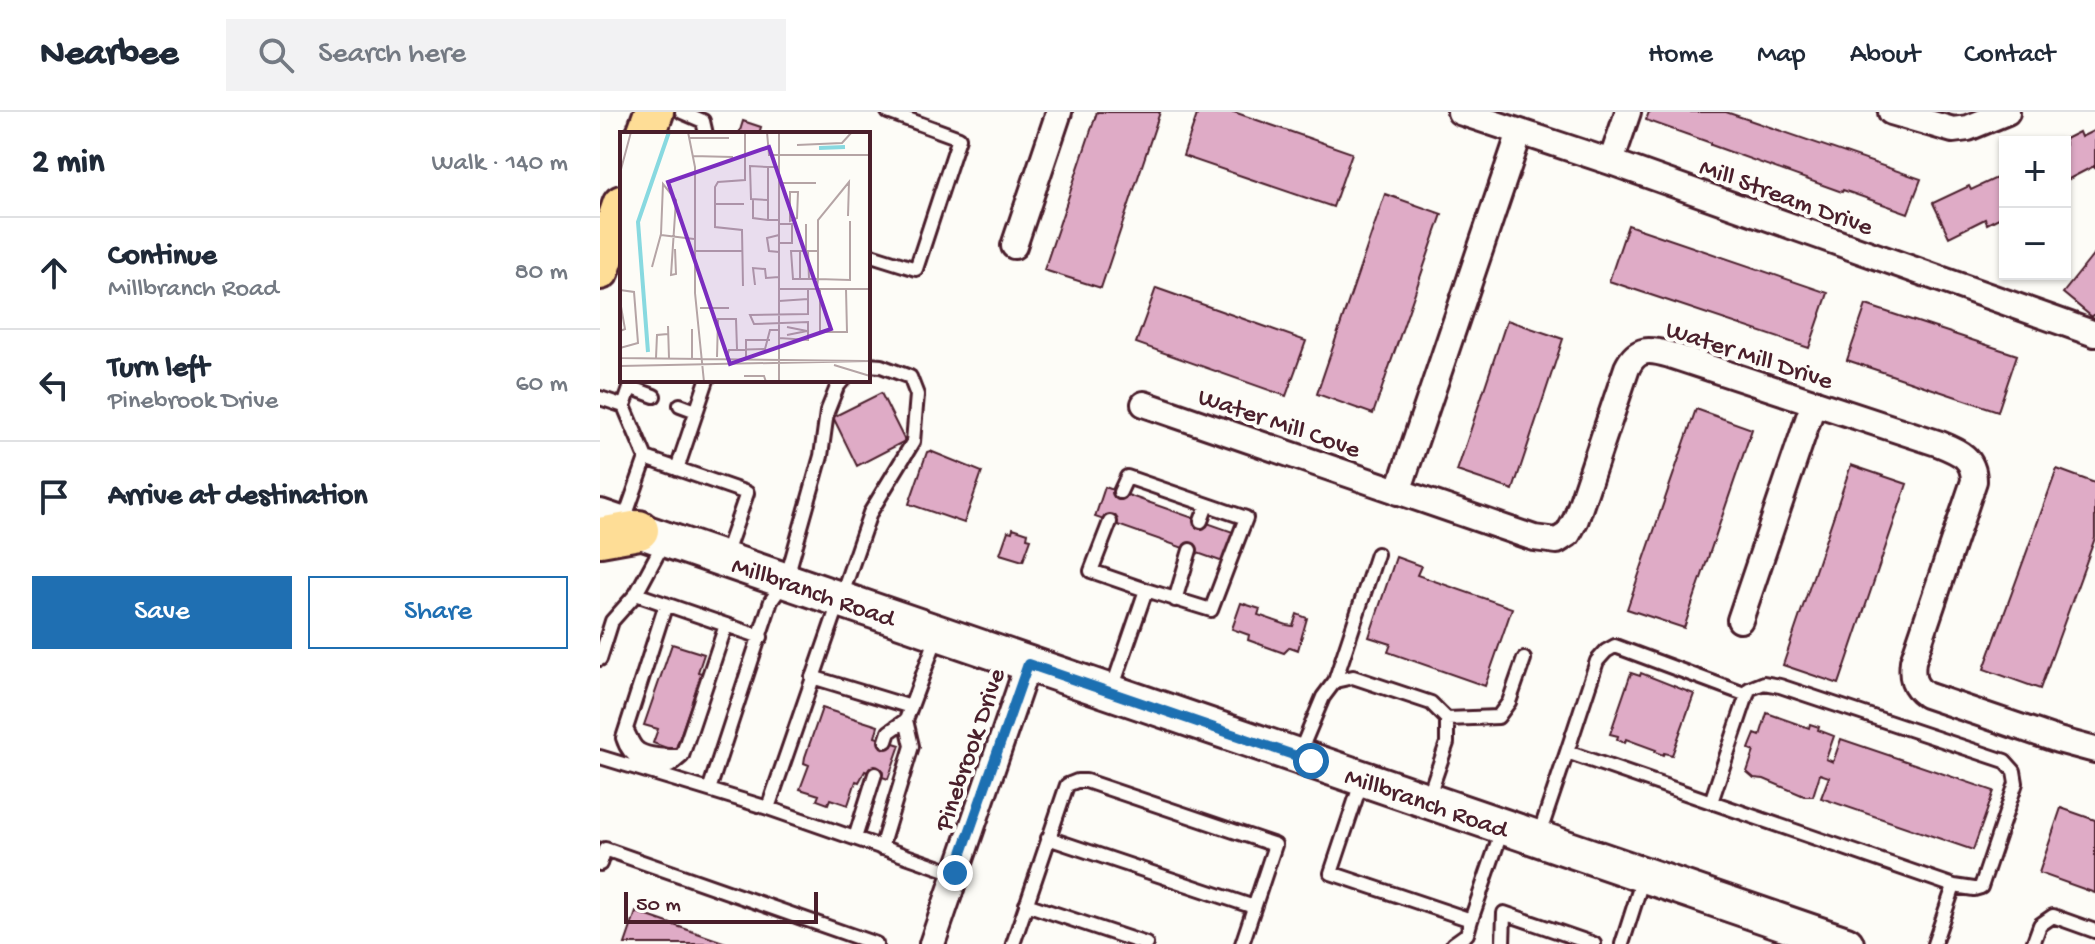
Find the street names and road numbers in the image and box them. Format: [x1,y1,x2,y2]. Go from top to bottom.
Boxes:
street label: Mill Stream Drive [1695,153,1877,245]
street label: Water Mill Drive [1661,316,1837,399]
street label: Water Mill Cove [1193,383,1364,468]
street label: Millbranch Road [727,552,900,637]
street label: Pinebrook Drive [930,664,1015,837]
street label: Millbranch Road [1340,763,1513,848]

